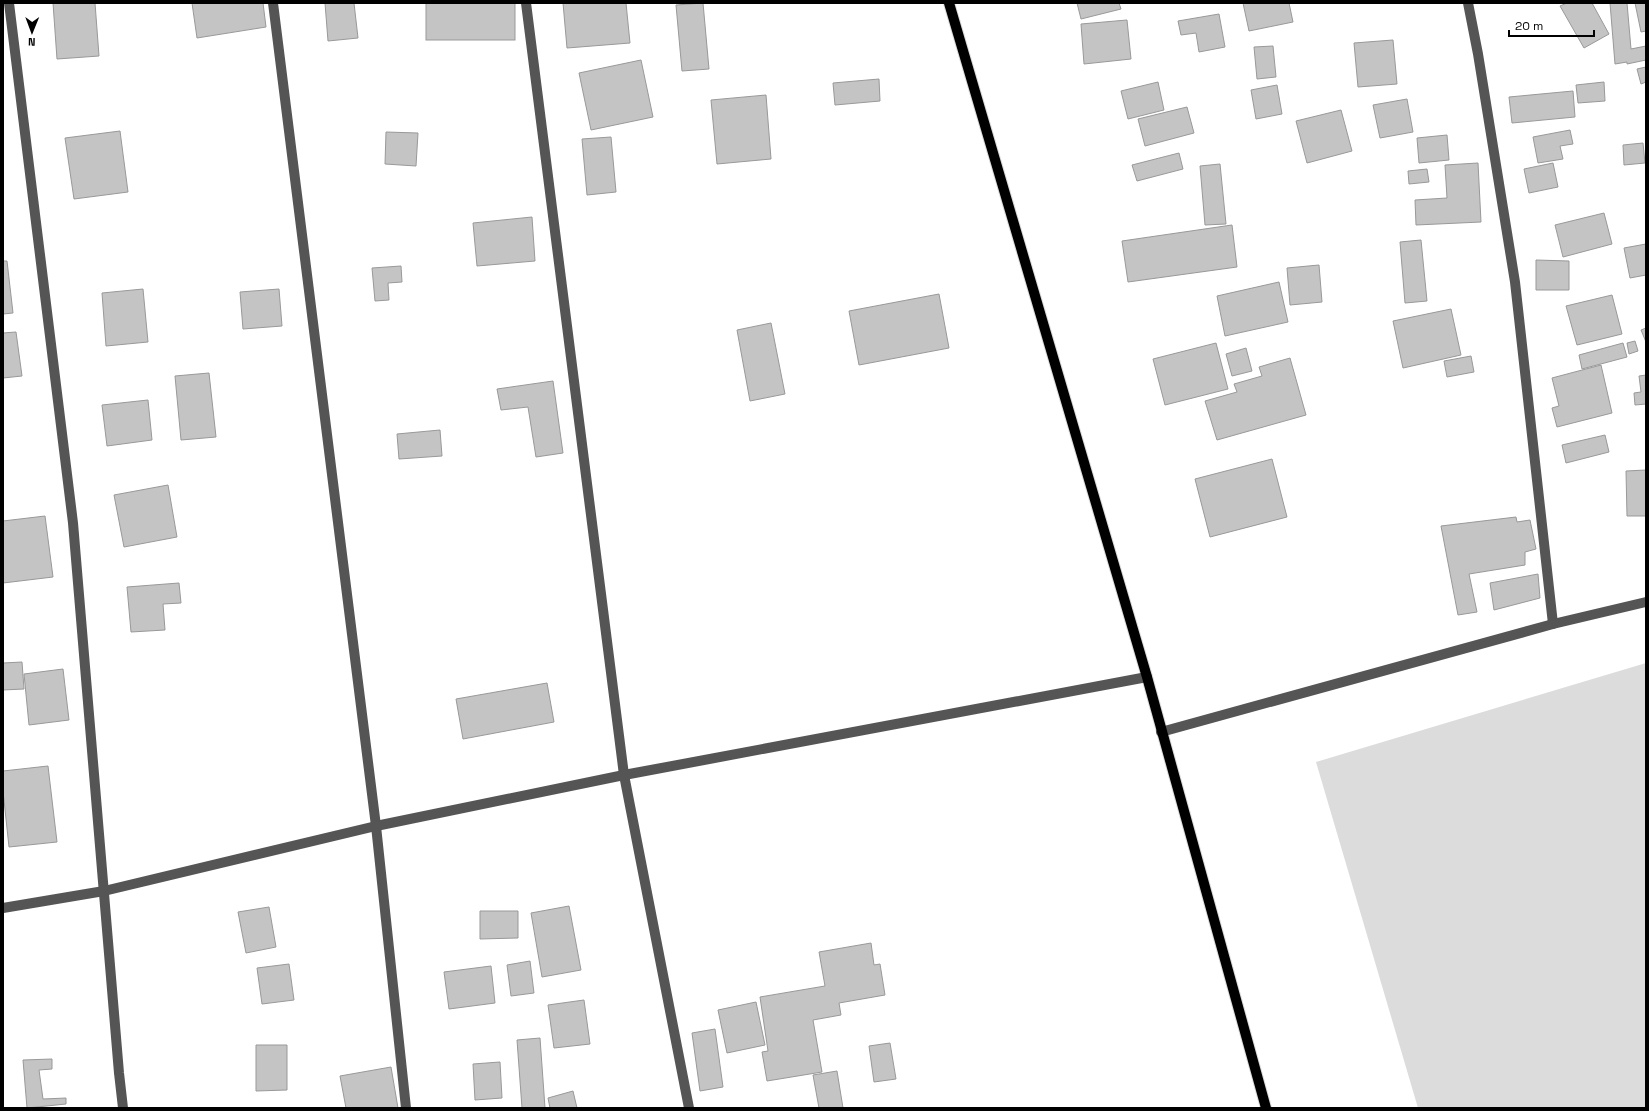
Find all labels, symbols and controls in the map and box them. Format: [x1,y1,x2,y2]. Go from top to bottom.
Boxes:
north arrow [12,12,52,52]
scale bar [1509,12,1594,38]
text: 20 m [1515,18,1543,34]
text: N [28,35,36,49]

